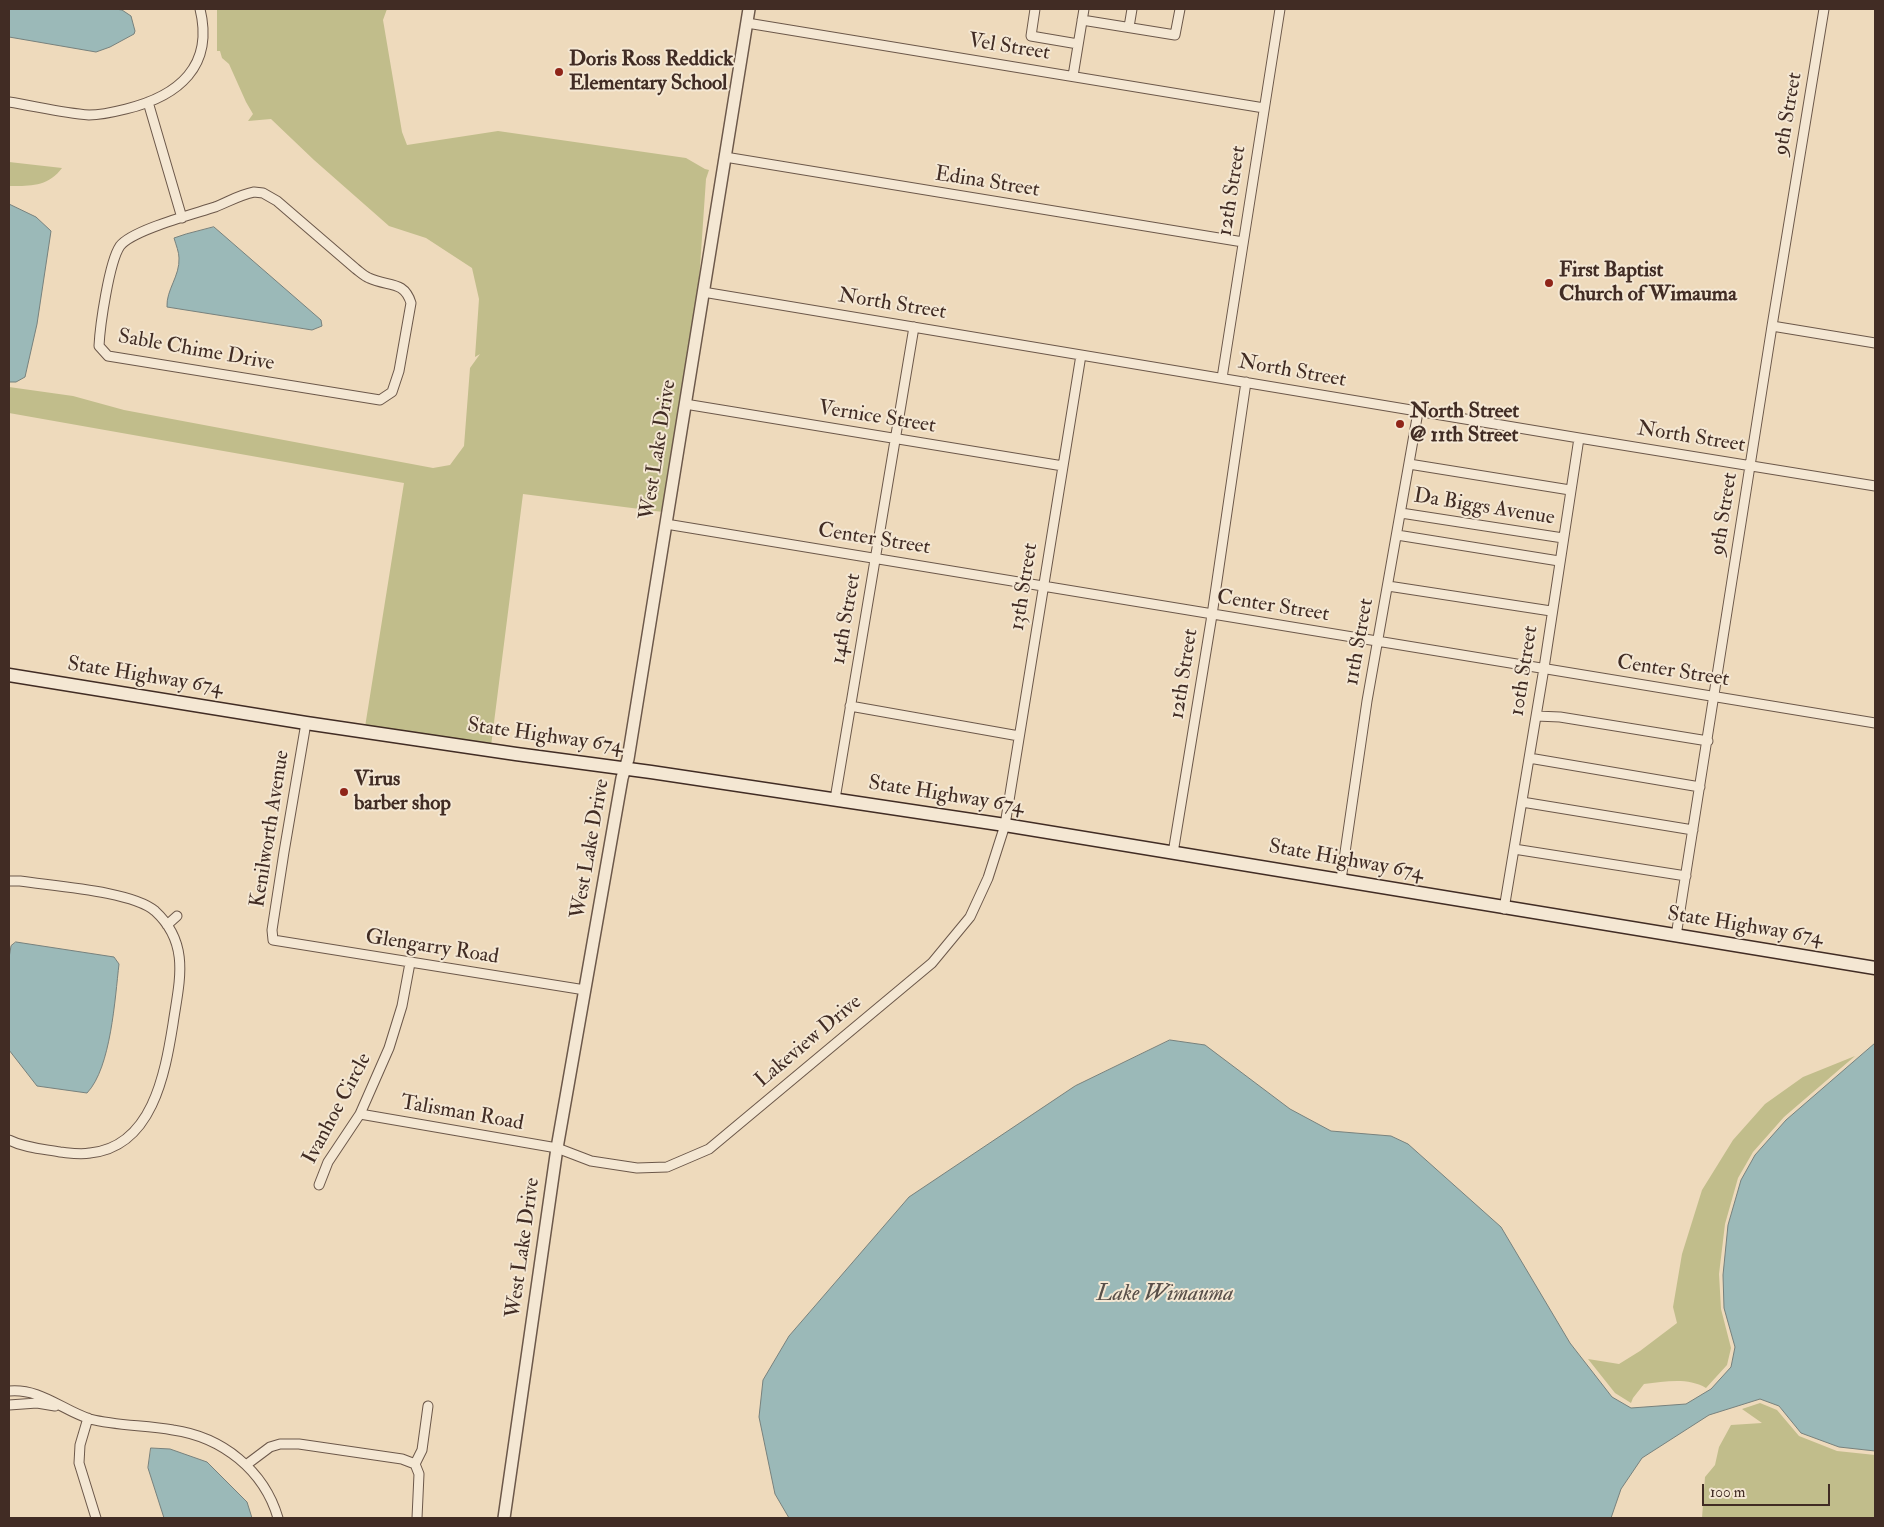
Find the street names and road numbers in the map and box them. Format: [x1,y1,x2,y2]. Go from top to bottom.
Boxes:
street label: Vel Street [966,29,1052,67]
street label: 9th Street [1769,71,1809,157]
street label: 12th Street [1213,144,1253,238]
street label: Edina Street [933,162,1041,204]
street label: North Street [836,284,948,326]
street label: Sable Chime Drive [116,325,276,377]
street label: North Street [1236,350,1348,394]
street label: West Lake Drive [635,378,683,522]
street label: Vernice Street [817,396,937,440]
street label: North Street [1635,417,1747,459]
street label: 9th Street [1706,471,1744,557]
street label: Da Biggs Avenue [1412,484,1556,532]
street label: Center Street [816,519,932,561]
street label: 13th Street [1006,541,1044,633]
street label: 14th Street [827,572,867,666]
street label: Center Street [1215,586,1331,628]
street label: 11th Street [1340,597,1380,687]
street label: 10th Street [1505,624,1545,718]
street label: 12th Street [1165,627,1205,721]
street label: Center Street [1615,651,1731,693]
street label: State Highway 674 [66,652,224,702]
street label: State Highway 674 [466,714,624,760]
street label: Kenilworth Avenue [246,749,296,909]
street label: State Highway 674 [867,771,1025,821]
street label: West Lake Drive [566,777,616,921]
street label: State Highway 674 [1267,835,1425,887]
street label: State Highway 674 [1666,902,1824,952]
street label: Glengarry Road [363,925,501,971]
street label: Lakeview Drive [751,990,867,1094]
street label: Ivanhoe Circle [298,1049,378,1169]
street label: Talisman Road [399,1091,525,1137]
street label: West Lake Drive [502,1176,546,1320]

